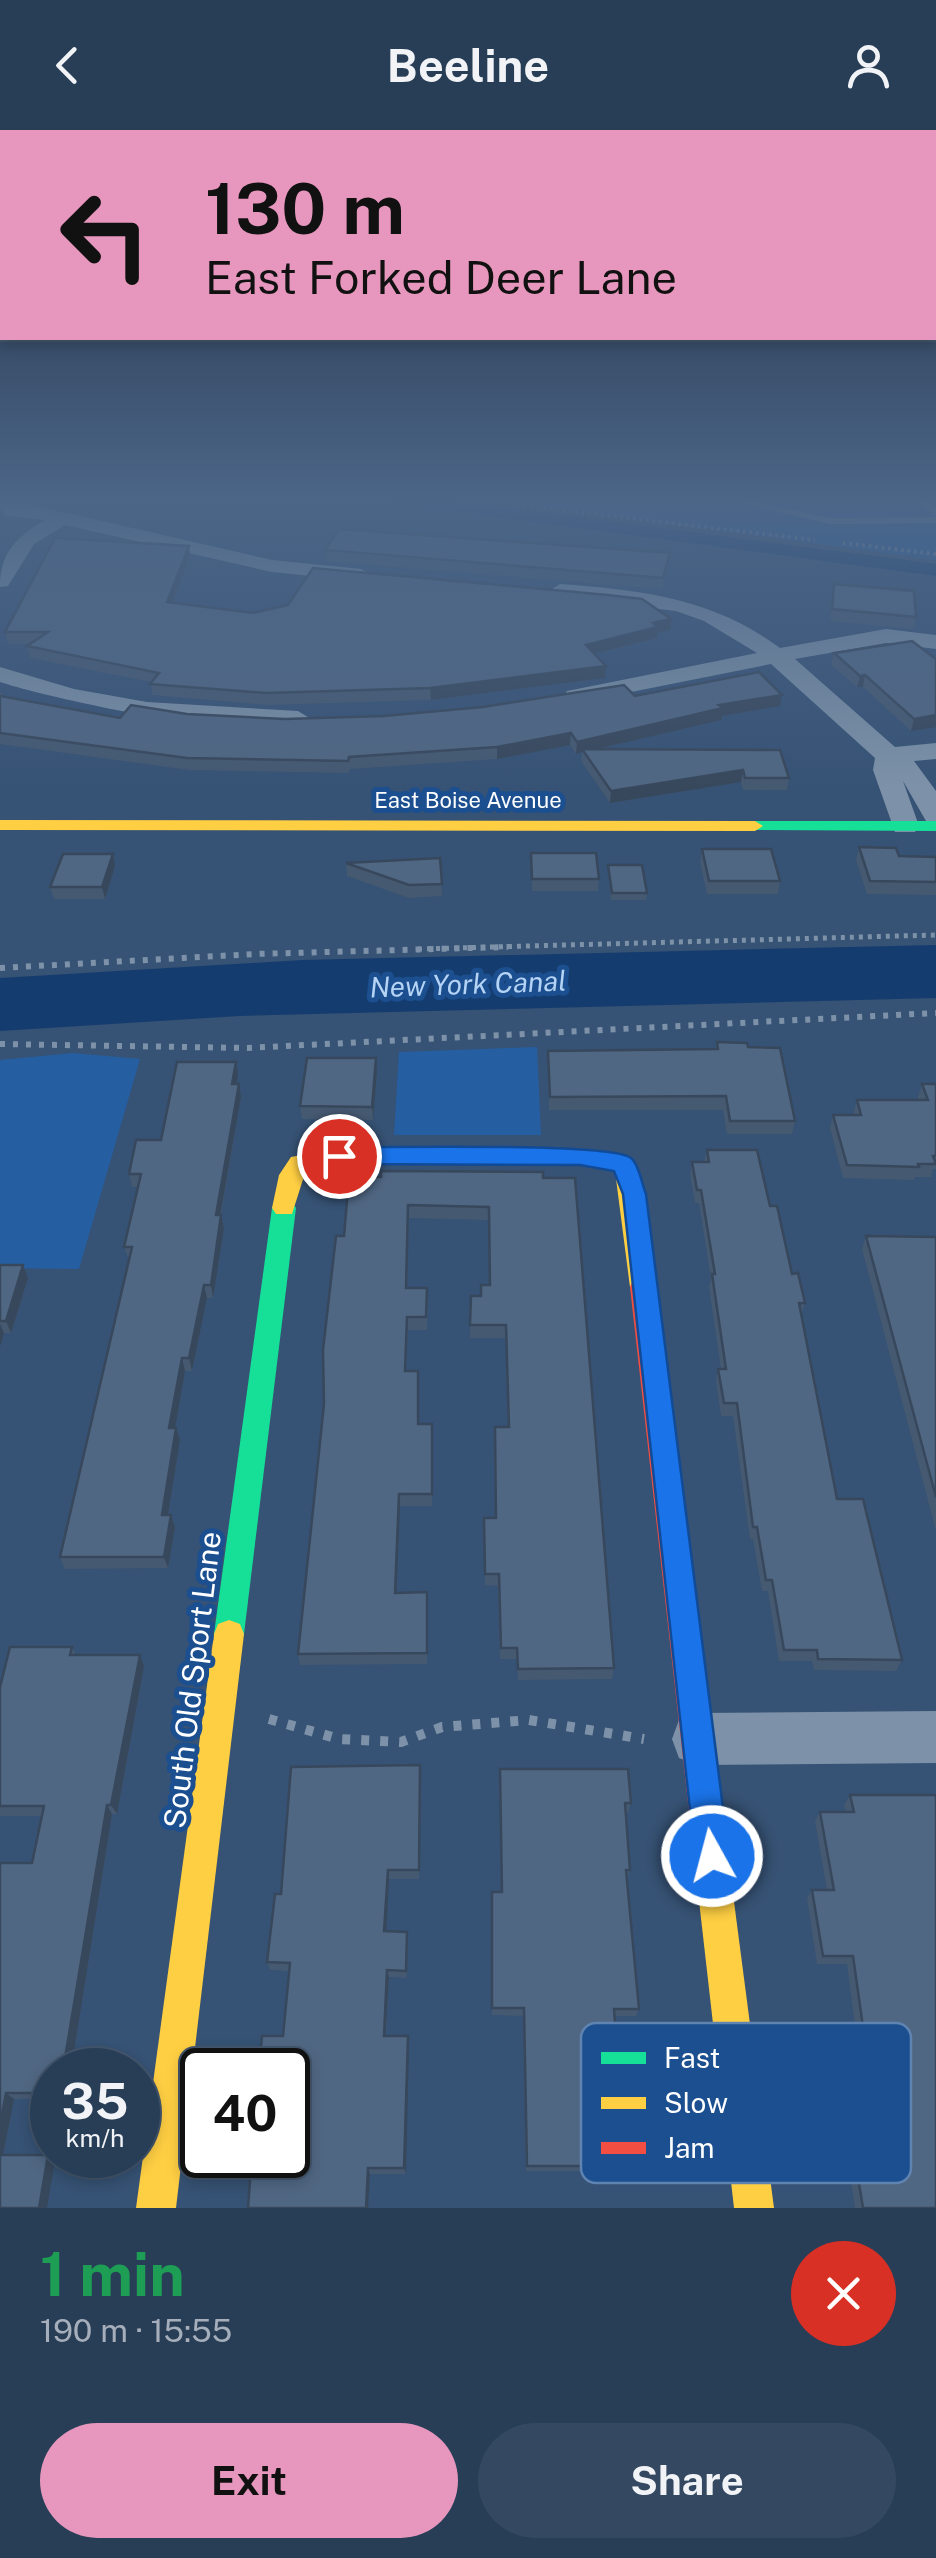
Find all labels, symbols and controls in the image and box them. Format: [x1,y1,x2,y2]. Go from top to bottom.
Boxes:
icon: back [40,38,95,93]
icon: person [841,38,896,93]
text: Beeline [387,39,549,92]
text: 130 m [205,167,405,250]
icon: left [40,170,170,300]
text: East Forked Deer Lane [205,251,677,304]
street label: East Boise Avenue [374,787,562,813]
water label: New York Canal [369,964,567,1003]
pin [297,1114,382,1199]
icon: arrive [312,1129,367,1184]
street label: South Old Sport Lane [156,1529,228,1830]
position arrow [660,1804,764,1908]
legend [581,2023,911,2183]
text: Fast [664,2041,720,2074]
speed limit sign: 40 [180,2048,310,2178]
text: 35 [61,2071,129,2130]
text: Slow [664,2086,728,2119]
text: km/h [66,2123,124,2153]
text: Jam [664,2131,715,2164]
text: 1 min [40,2239,185,2310]
button: close [791,2241,896,2346]
text: 190 m · 15:55 [40,2312,232,2349]
button: Exit [40,2423,458,2538]
button: Share [478,2423,896,2538]

